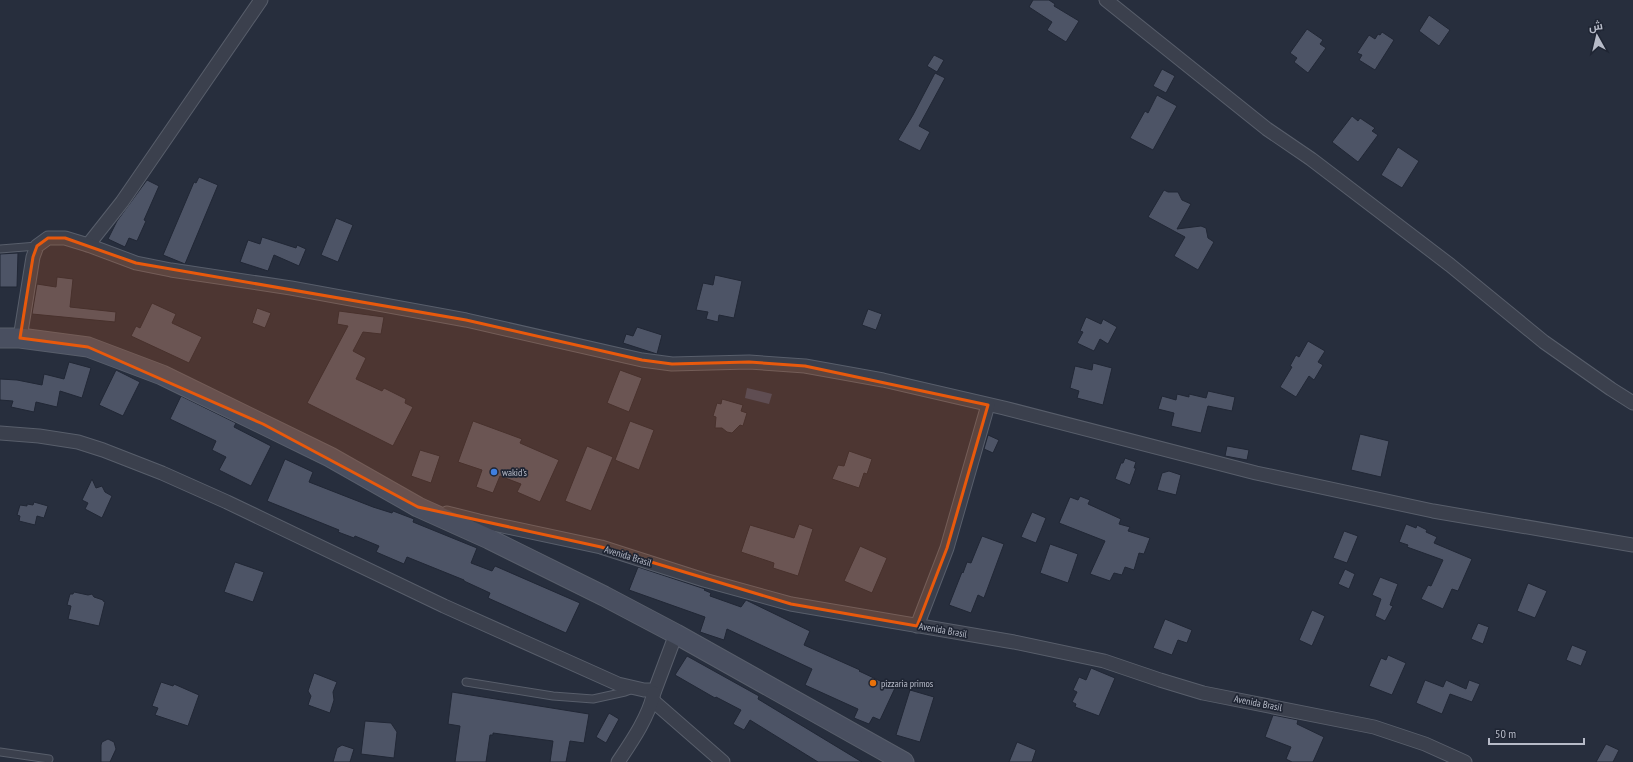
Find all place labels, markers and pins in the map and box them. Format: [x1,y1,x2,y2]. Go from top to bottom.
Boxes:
place label: wakid's [502,466,528,479]
marker: wakid's [489,467,499,477]
place label: pizzaria primos [881,677,934,690]
marker: pizzaria primos [868,678,878,688]

